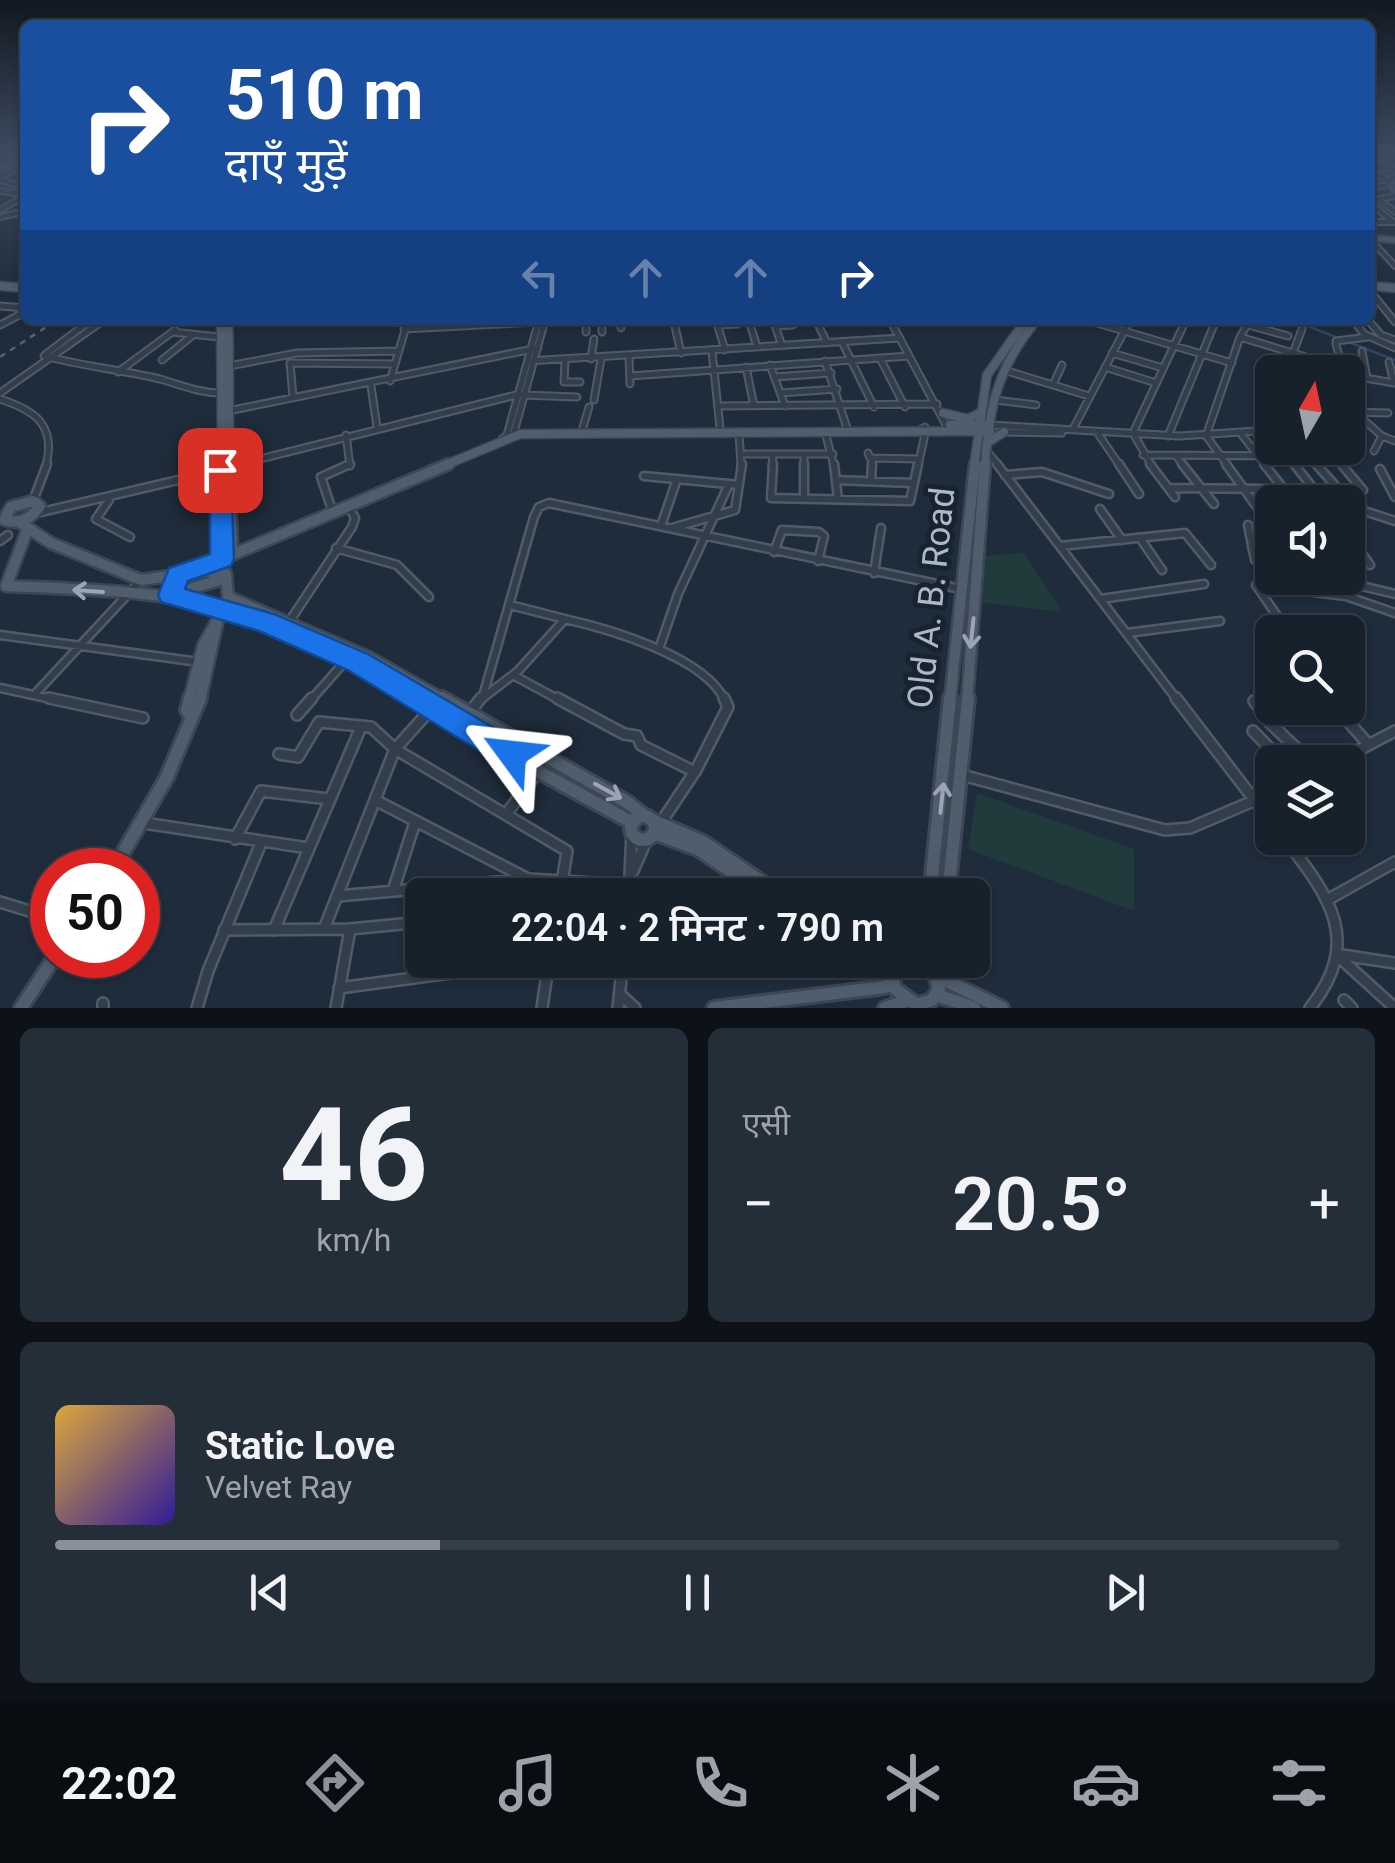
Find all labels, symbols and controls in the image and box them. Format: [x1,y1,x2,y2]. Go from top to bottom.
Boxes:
text: 510 m [225,54,424,136]
icon: right [60,60,190,190]
text: दाएँ मुड़ें [225,138,348,191]
icon: left [513,250,568,305]
icon: ahead [618,250,673,305]
icon: ahead [723,250,778,305]
icon: right [828,250,883,305]
north arrow [1255,355,1365,465]
map controls [1255,355,1365,855]
pin [178,428,263,513]
icon: arrive [193,443,248,498]
button: sound [1255,485,1365,595]
street label: Old A. B. Road [900,486,963,710]
one-way arrow [72,581,105,600]
button: search [1255,615,1365,725]
one-way arrow [962,616,981,649]
position arrow [460,702,564,806]
button: layers [1255,745,1365,855]
one-way arrow [593,781,622,801]
one-way arrow [933,783,952,815]
speed limit sign: 50 [30,848,160,978]
text: 22:04 · 2 मिनट · 790 m [511,906,884,950]
text: 46 [279,1079,428,1232]
text: एसी [743,1105,790,1143]
text: 20.5° [952,1160,1131,1248]
text: − [743,1172,774,1236]
text: + [1309,1172,1340,1236]
text: km/h [316,1221,391,1259]
text: Static Love [205,1424,395,1468]
text: Velvet Ray [205,1468,352,1506]
icon: previous [242,1565,297,1620]
icon: pause [670,1565,725,1620]
icon: next [1098,1565,1153,1620]
icon: directions [300,1748,370,1818]
icon: music [493,1748,563,1818]
icon: phone [685,1748,755,1818]
icon: climate [878,1748,948,1818]
icon: car [1071,1748,1141,1818]
icon: filters [1264,1748,1334,1818]
text: 22:02 [61,1757,177,1810]

